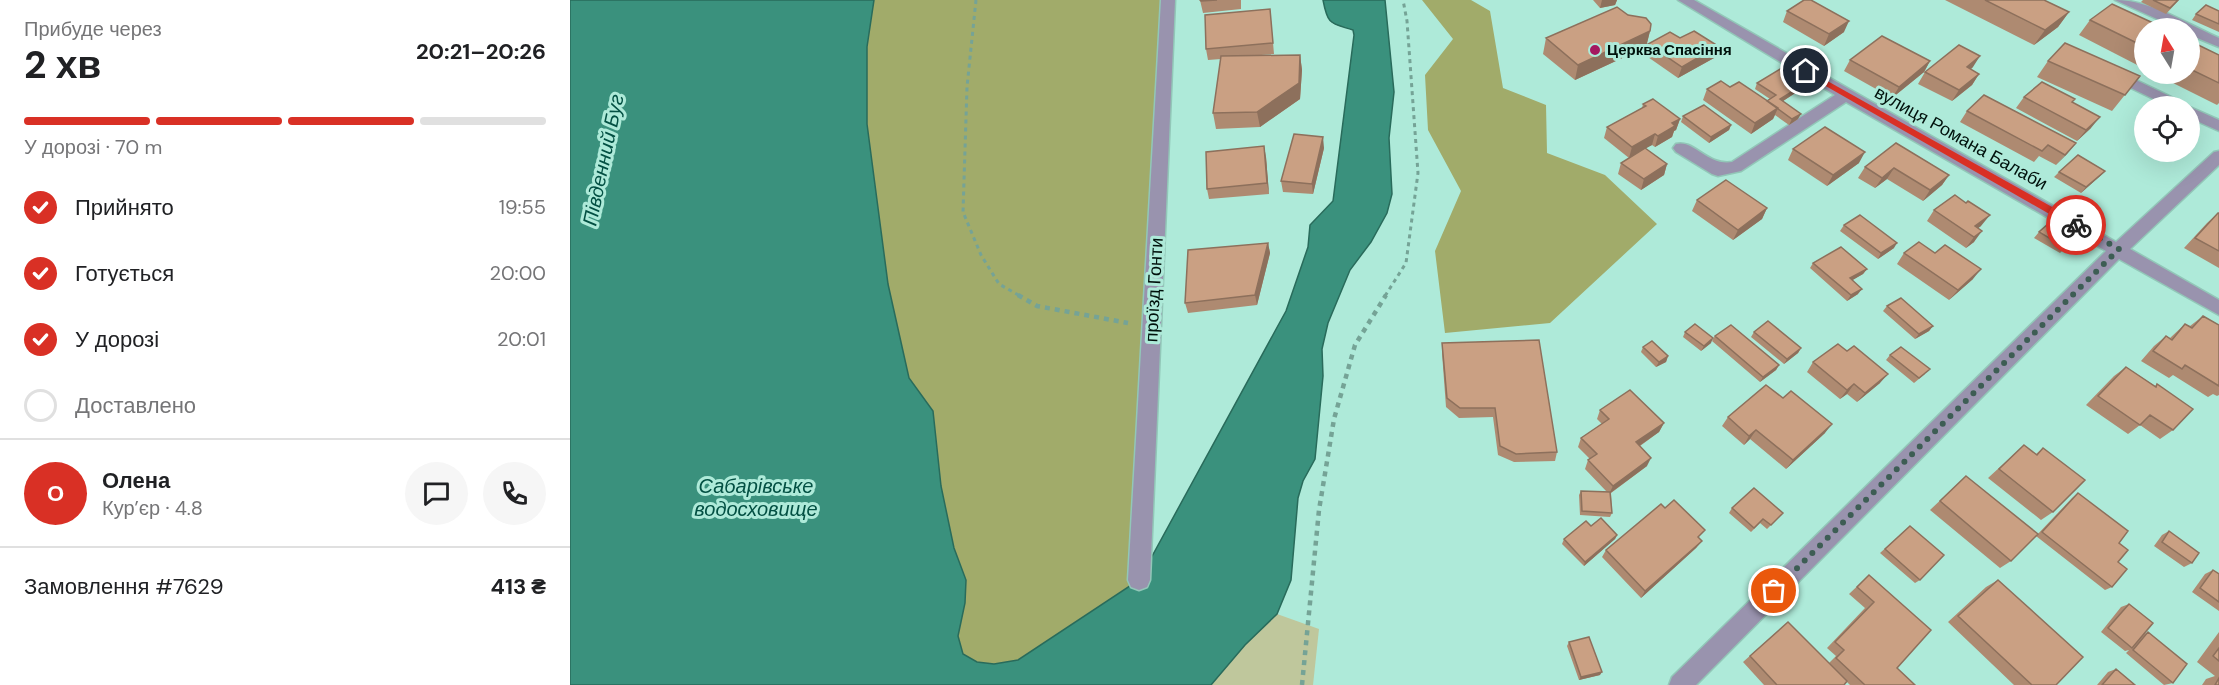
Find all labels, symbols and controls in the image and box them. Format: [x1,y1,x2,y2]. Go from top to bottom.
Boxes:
text: Прибуде через [24,16,162,42]
north arrow [2134,18,2200,84]
map controls [2134,18,2200,162]
text: 20:21–20:26 [416,37,546,66]
text: 2 хв [24,39,101,90]
place label: Церква Спасіння [1607,40,1732,60]
marker: Церква Спасіння [1588,43,1602,57]
pin [1780,45,1831,96]
icon: home [1789,54,1822,87]
street label: вулиця Романа Балаби [1870,80,2052,196]
water label: Південний Буг [576,92,630,228]
button: locate [2134,96,2200,162]
text: У дорозі · 70 m [24,134,162,160]
icon: check [24,191,57,224]
text: Прийнято [75,193,174,222]
text: 19:55 [499,194,546,220]
courier [2046,195,2106,255]
icon: bike [2060,209,2093,242]
street label: проїзд Гонти [1139,237,1169,343]
icon: check [24,257,57,290]
text: Готується [75,259,174,288]
text: 20:00 [490,260,546,286]
icon: check [24,323,57,356]
text: У дорозі [75,325,159,354]
text: 20:01 [497,326,546,352]
text: Доставлено [75,391,196,420]
button: chat [405,462,468,525]
button: phone [483,462,546,525]
text: Олена [102,466,170,495]
water label: Сабарівське водосховище [694,473,818,522]
text: О [47,479,64,508]
text: Кур’єр · 4.8 [102,495,203,521]
pin [1748,565,1799,616]
text: Замовлення #7629 [24,572,224,601]
text: 413 ₴ [491,572,546,601]
icon: bag [1757,574,1790,607]

